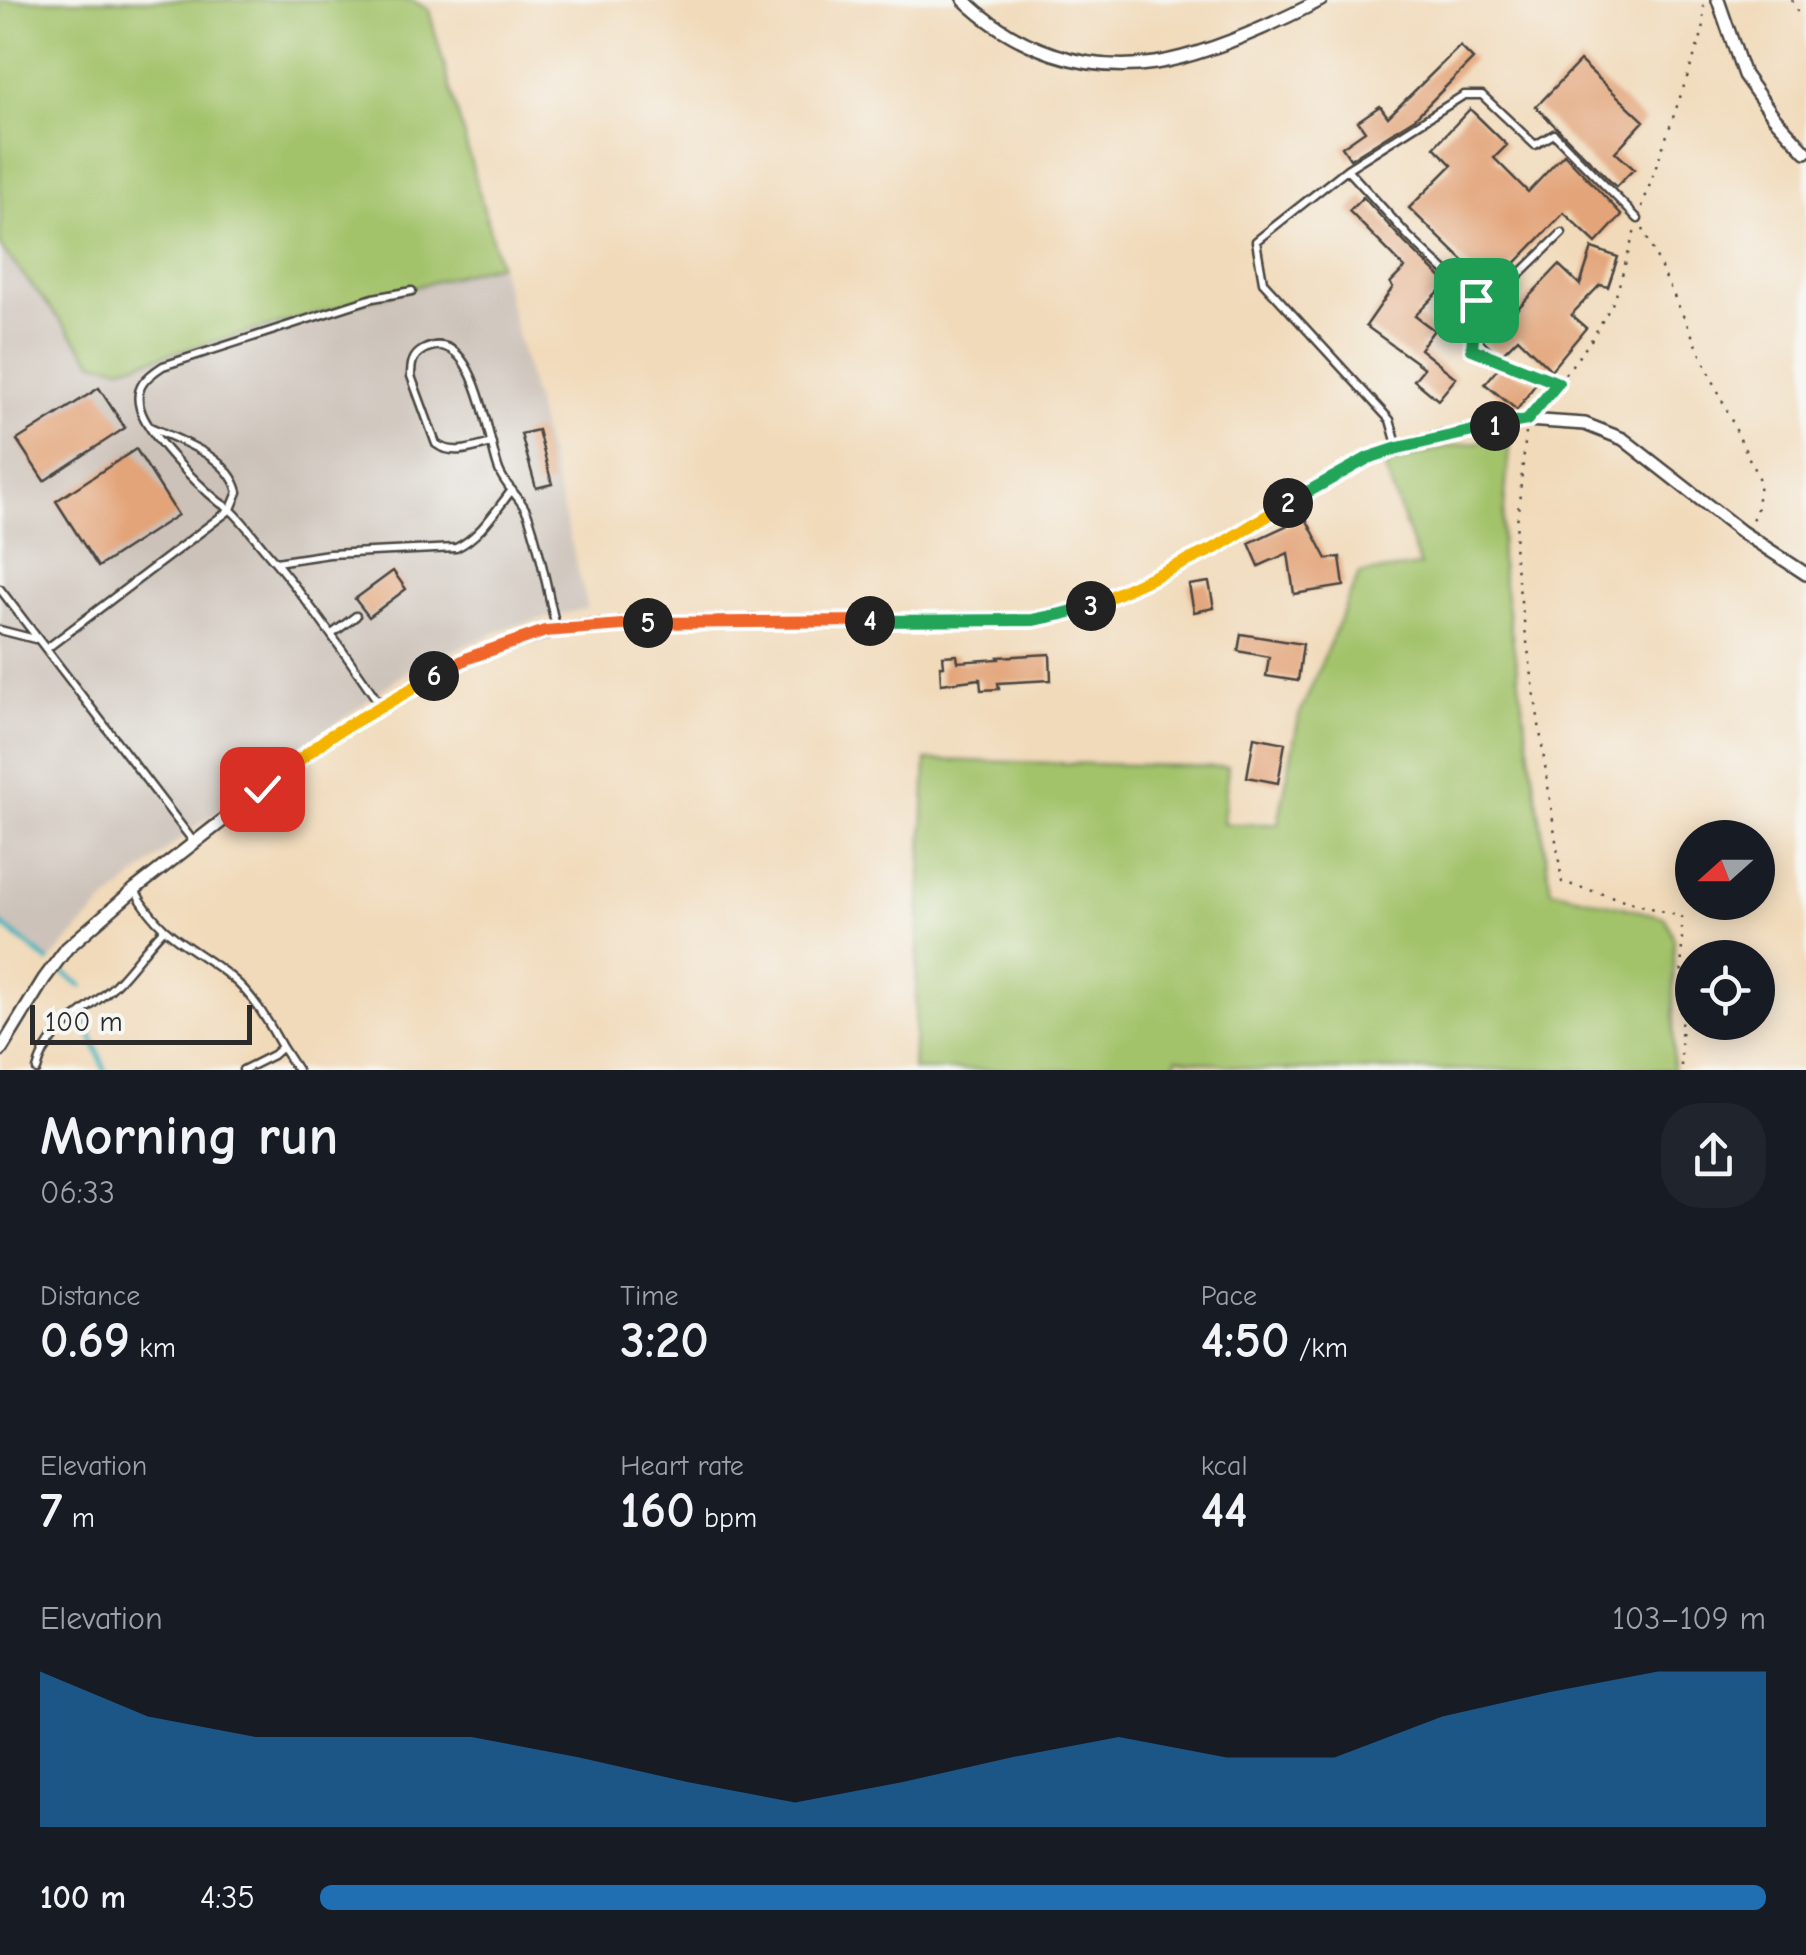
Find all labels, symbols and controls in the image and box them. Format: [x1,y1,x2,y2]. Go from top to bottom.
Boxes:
pin [1434,258,1519,343]
icon: arrive [1449,273,1504,328]
pin: 1 [1470,401,1520,451]
text: 1 [1489,410,1501,442]
pin: 2 [1263,478,1313,528]
text: 2 [1281,487,1295,519]
pin: 3 [1066,581,1116,631]
text: 3 [1084,590,1098,622]
pin: 4 [845,596,895,646]
pin: 5 [623,598,673,648]
text: 4 [863,605,877,637]
text: 5 [641,607,655,639]
pin: 6 [409,651,459,701]
text: 6 [427,660,441,692]
pin [220,747,305,832]
icon: check [235,762,290,817]
north arrow [1675,820,1775,920]
map controls [1675,820,1775,1040]
button: locate [1675,940,1775,1040]
scale bar [30,1000,252,1044]
text: 100 m [45,1006,123,1038]
button: share [1661,1103,1766,1208]
text: Morning run [40,1104,338,1168]
text: 06:33 [40,1174,115,1211]
text: Distance [40,1280,140,1312]
text: Time [620,1280,678,1312]
text: Pace [1201,1280,1257,1312]
text: 0.69 [40,1312,130,1370]
text: 3:20 [620,1312,709,1370]
text: 4:50 [1201,1312,1290,1370]
text: km [130,1332,176,1364]
text: /km [1290,1332,1348,1364]
text: Elevation [40,1450,147,1482]
text: Heart rate [620,1450,744,1482]
text: kcal [1201,1450,1248,1482]
text: 7 [40,1482,63,1540]
text: 160 [620,1482,695,1540]
text: 44 [1201,1482,1248,1540]
text: m [63,1502,95,1534]
text: bpm [695,1502,757,1534]
text: Elevation [40,1600,163,1637]
text: 103–109 m [1612,1600,1766,1637]
text: 100 m [40,1879,126,1916]
text: 4:35 [200,1879,255,1916]

